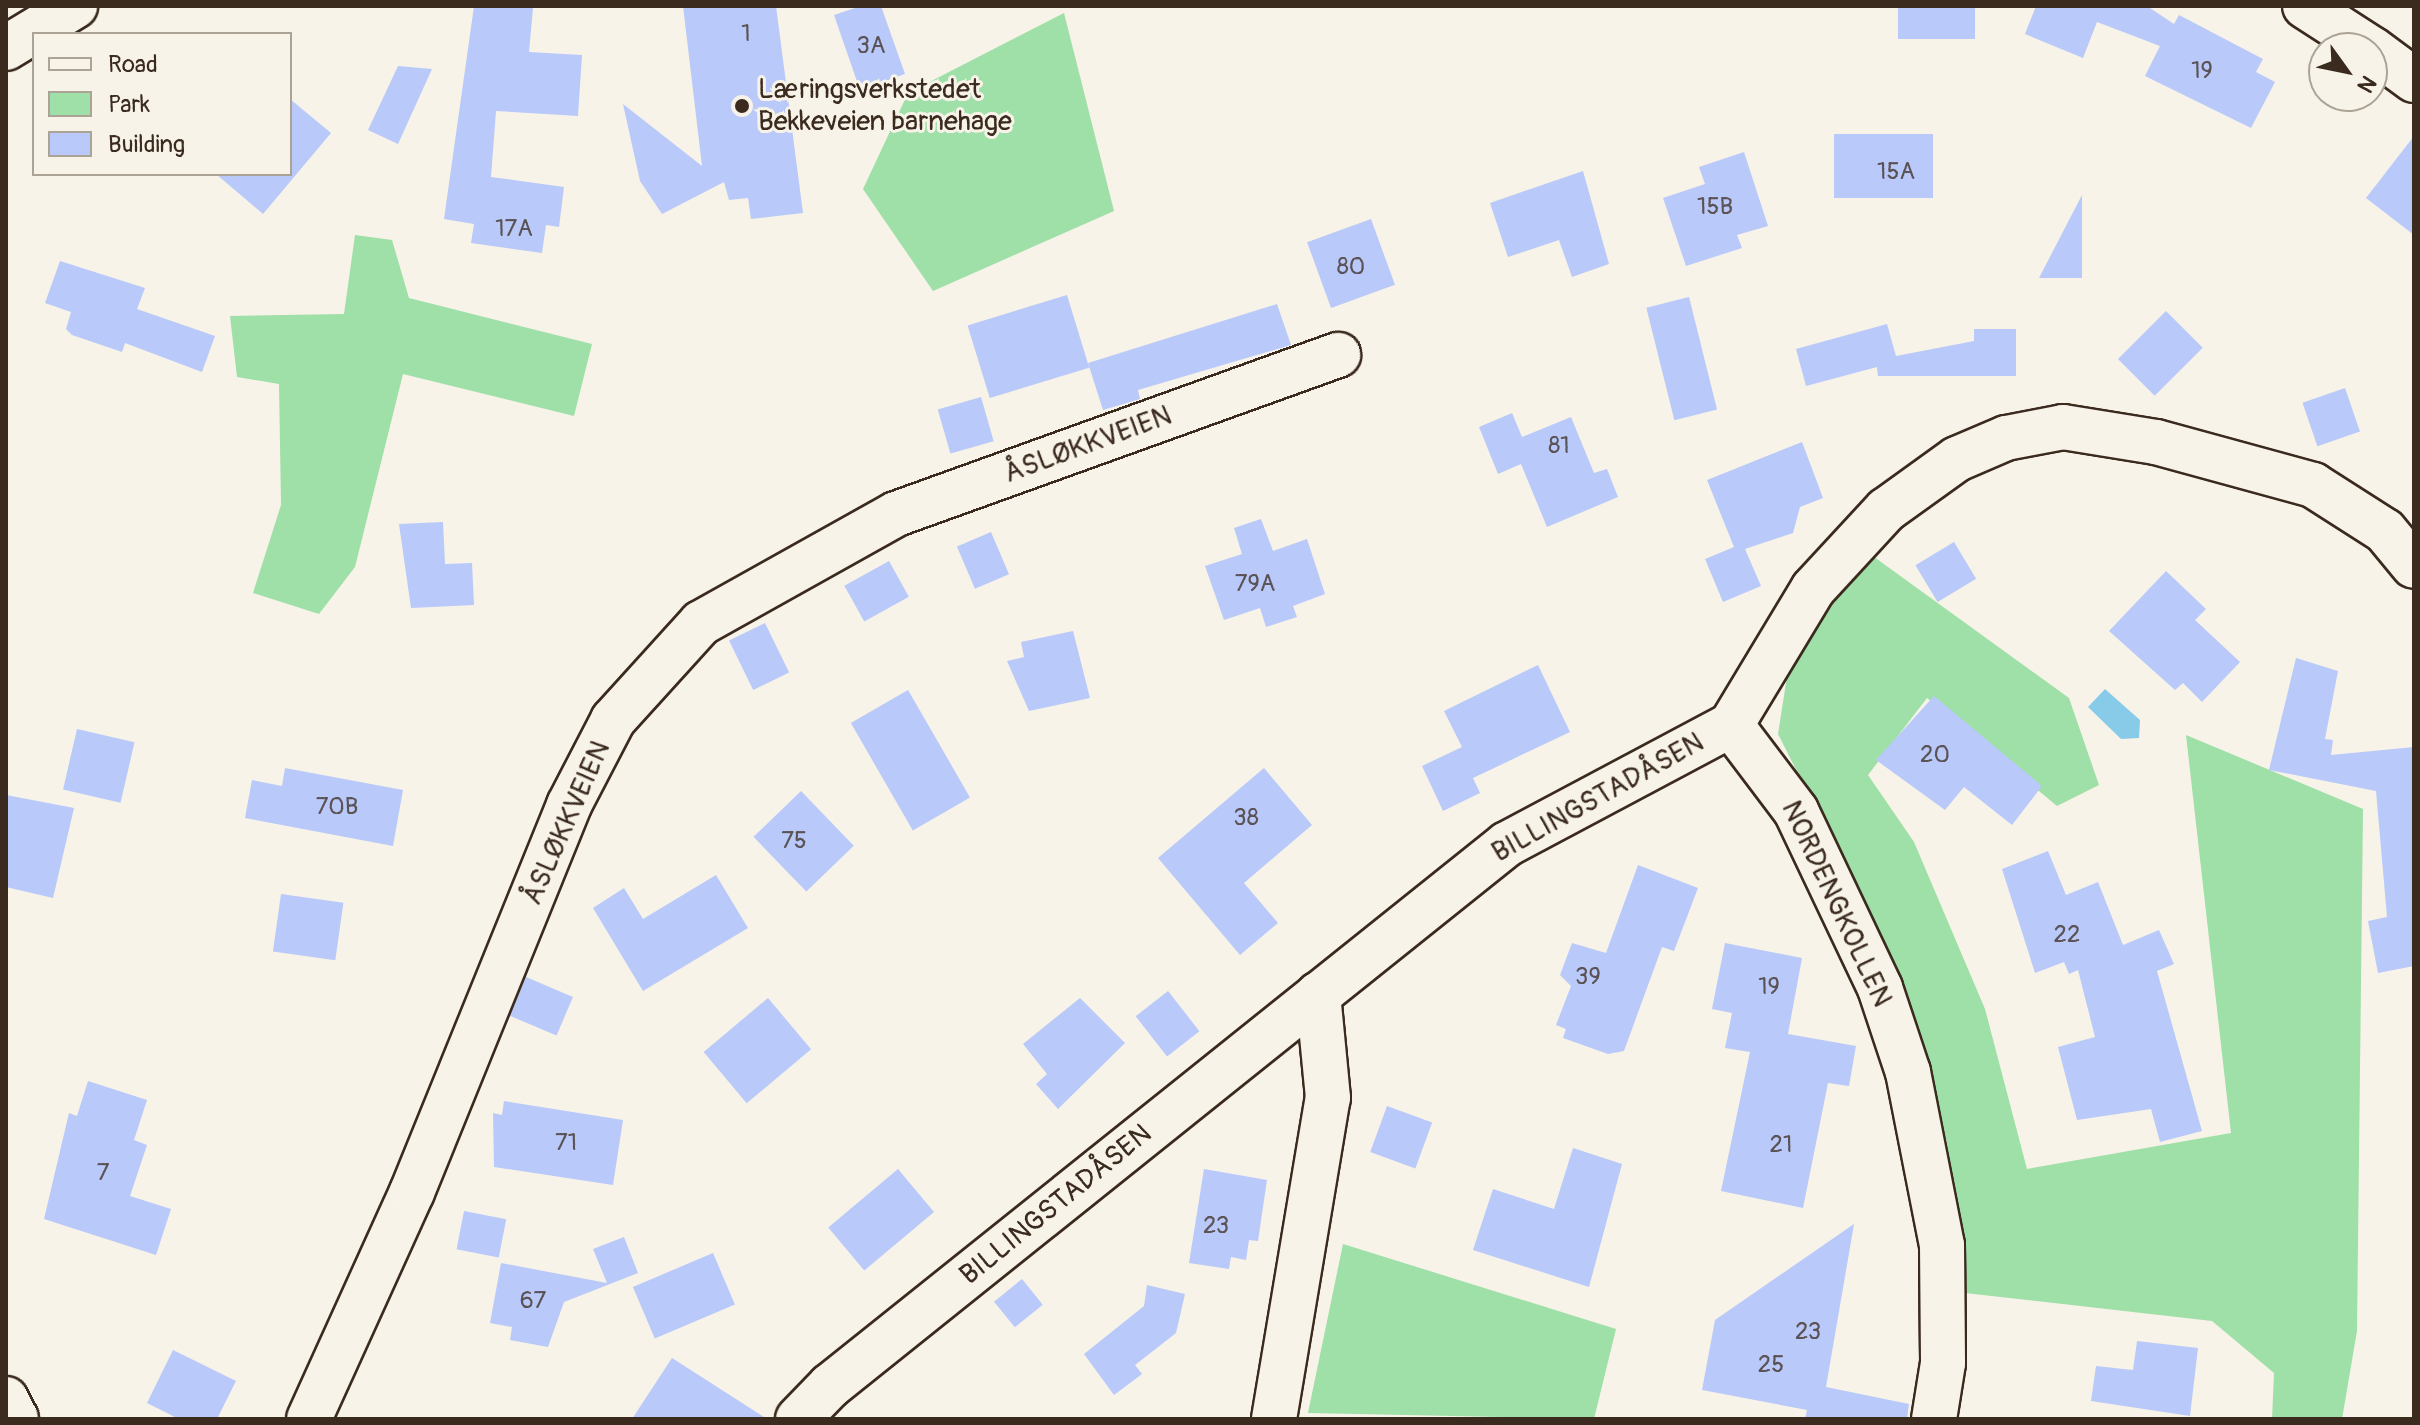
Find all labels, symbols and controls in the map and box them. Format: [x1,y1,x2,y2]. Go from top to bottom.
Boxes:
house number: 1 [741,20,751,48]
legend [32,32,292,176]
house number: 3A [857,32,885,60]
north arrow [2308,32,2388,112]
text: Road [108,50,158,79]
house number: 19 [2191,57,2213,85]
text: N [2351,70,2382,98]
place label: Læringsverkstedet Bekkeveien barnehage [758,73,1012,139]
text: Park [108,90,150,119]
marker: Læringsverkstedet Bekkeveien barnehage [733,97,751,115]
text: Building [108,130,185,159]
house number: 15A [1877,158,1915,186]
house number: 15B [1697,193,1733,221]
house number: 17A [495,215,533,243]
house number: 80 [1337,253,1365,281]
street label: ÅSLØKKVEIEN [1000,399,1176,491]
house number: 81 [1548,432,1570,460]
house number: 79A [1235,570,1275,598]
street label: BILLINGSTADÅSEN [1486,726,1710,870]
street label: ÅSLØKKVEIEN [516,736,618,910]
house number: 20 [1920,741,1950,769]
house number: 70B [316,793,358,821]
street label: NORDENGKOLLEN [1774,796,1898,1012]
house number: 38 [1233,804,1259,832]
house number: 75 [781,827,807,855]
house number: 22 [2054,921,2080,949]
house number: 39 [1575,963,1601,991]
house number: 19 [1758,973,1780,1001]
street label: BILLINGSTADÅSEN [953,1117,1159,1293]
house number: 71 [555,1129,577,1157]
house number: 21 [1770,1131,1792,1159]
house number: 7 [97,1159,109,1187]
house number: 23 [1203,1212,1229,1240]
house number: 67 [520,1287,546,1315]
house number: 23 [1795,1318,1821,1346]
house number: 25 [1758,1351,1784,1379]

